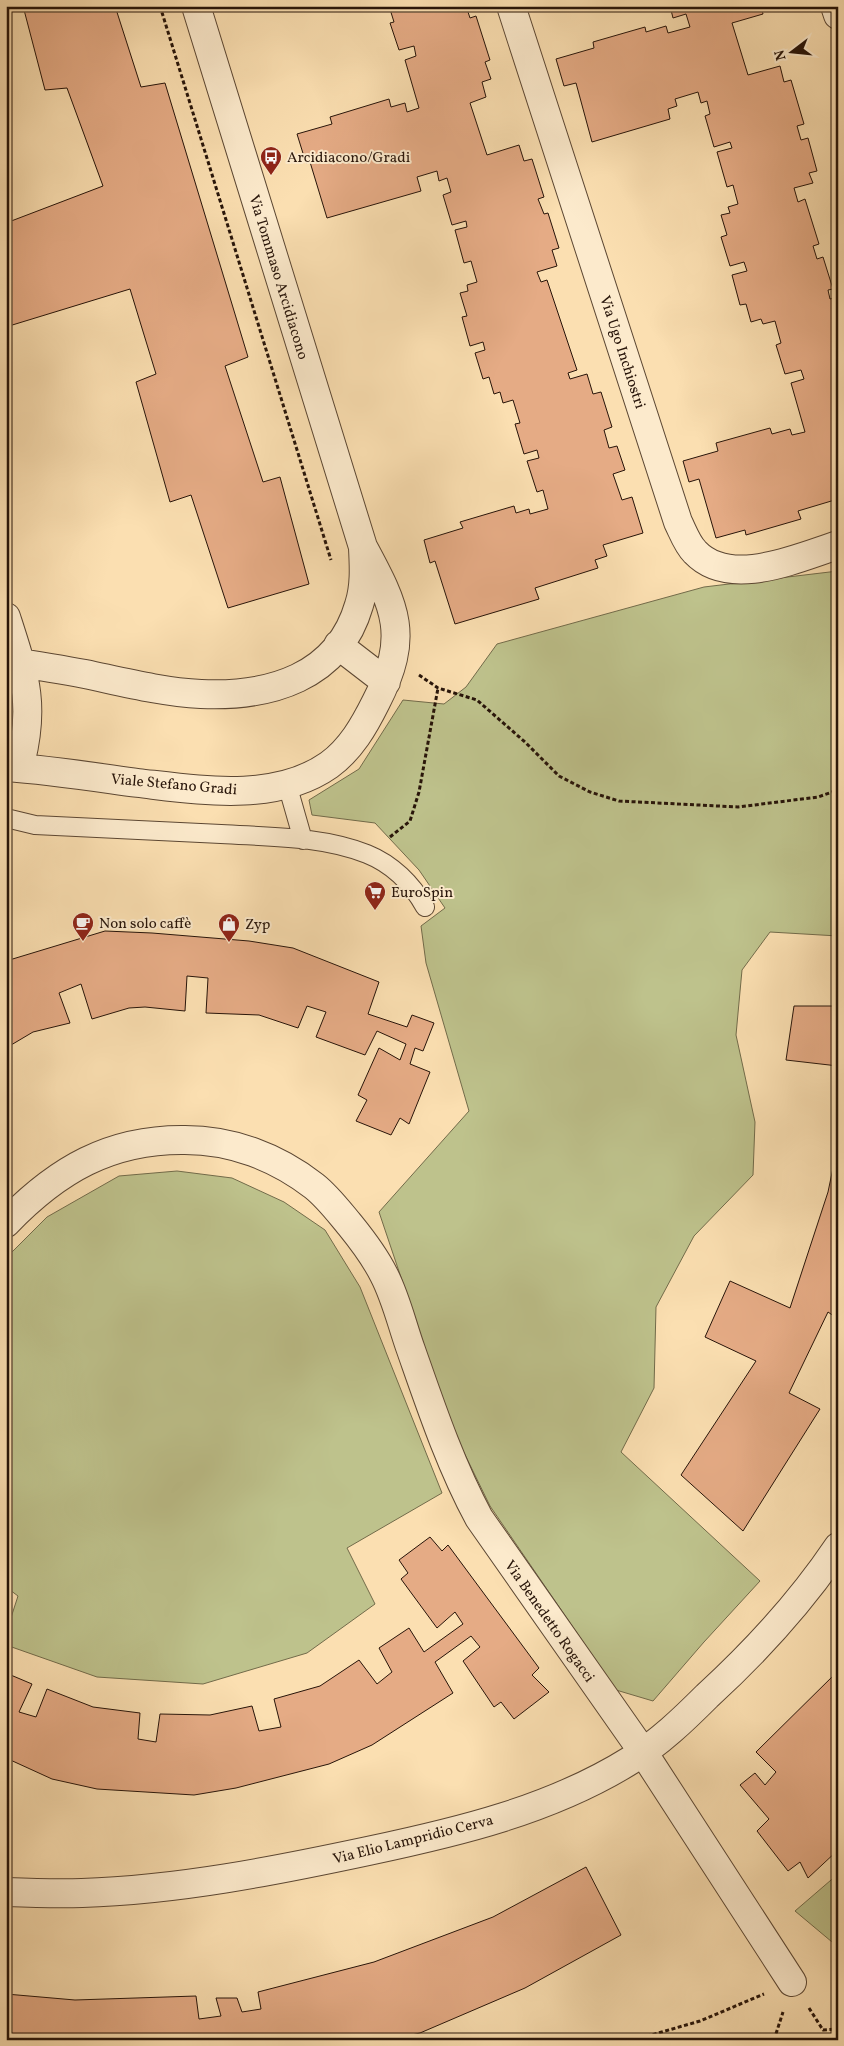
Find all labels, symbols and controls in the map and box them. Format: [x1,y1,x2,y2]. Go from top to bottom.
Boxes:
north arrow [766,28,816,78]
text: N [770,48,791,63]
bus stop icon: Arcidiacono/Gradi [259,145,283,176]
place label: Arcidiacono/Gradi [287,148,410,169]
street label: Via Tommaso Arcidiacono [242,192,313,362]
street label: Via Ugo Inchiostri [593,293,650,412]
street label: Viale Stefano Gradi [110,770,238,801]
supermarket icon: EuroSpin [363,880,387,911]
place label: EuroSpin [391,883,453,904]
cafe icon: Non solo caffè [71,911,95,942]
shop icon: Zyp [217,912,241,943]
place label: Non solo caffè [99,914,191,935]
place label: Zyp [245,915,270,936]
street label: Via Benedetto Rogacci [499,1557,599,1687]
street label: Via Elio Lampridio Cerva [331,1810,496,1871]

